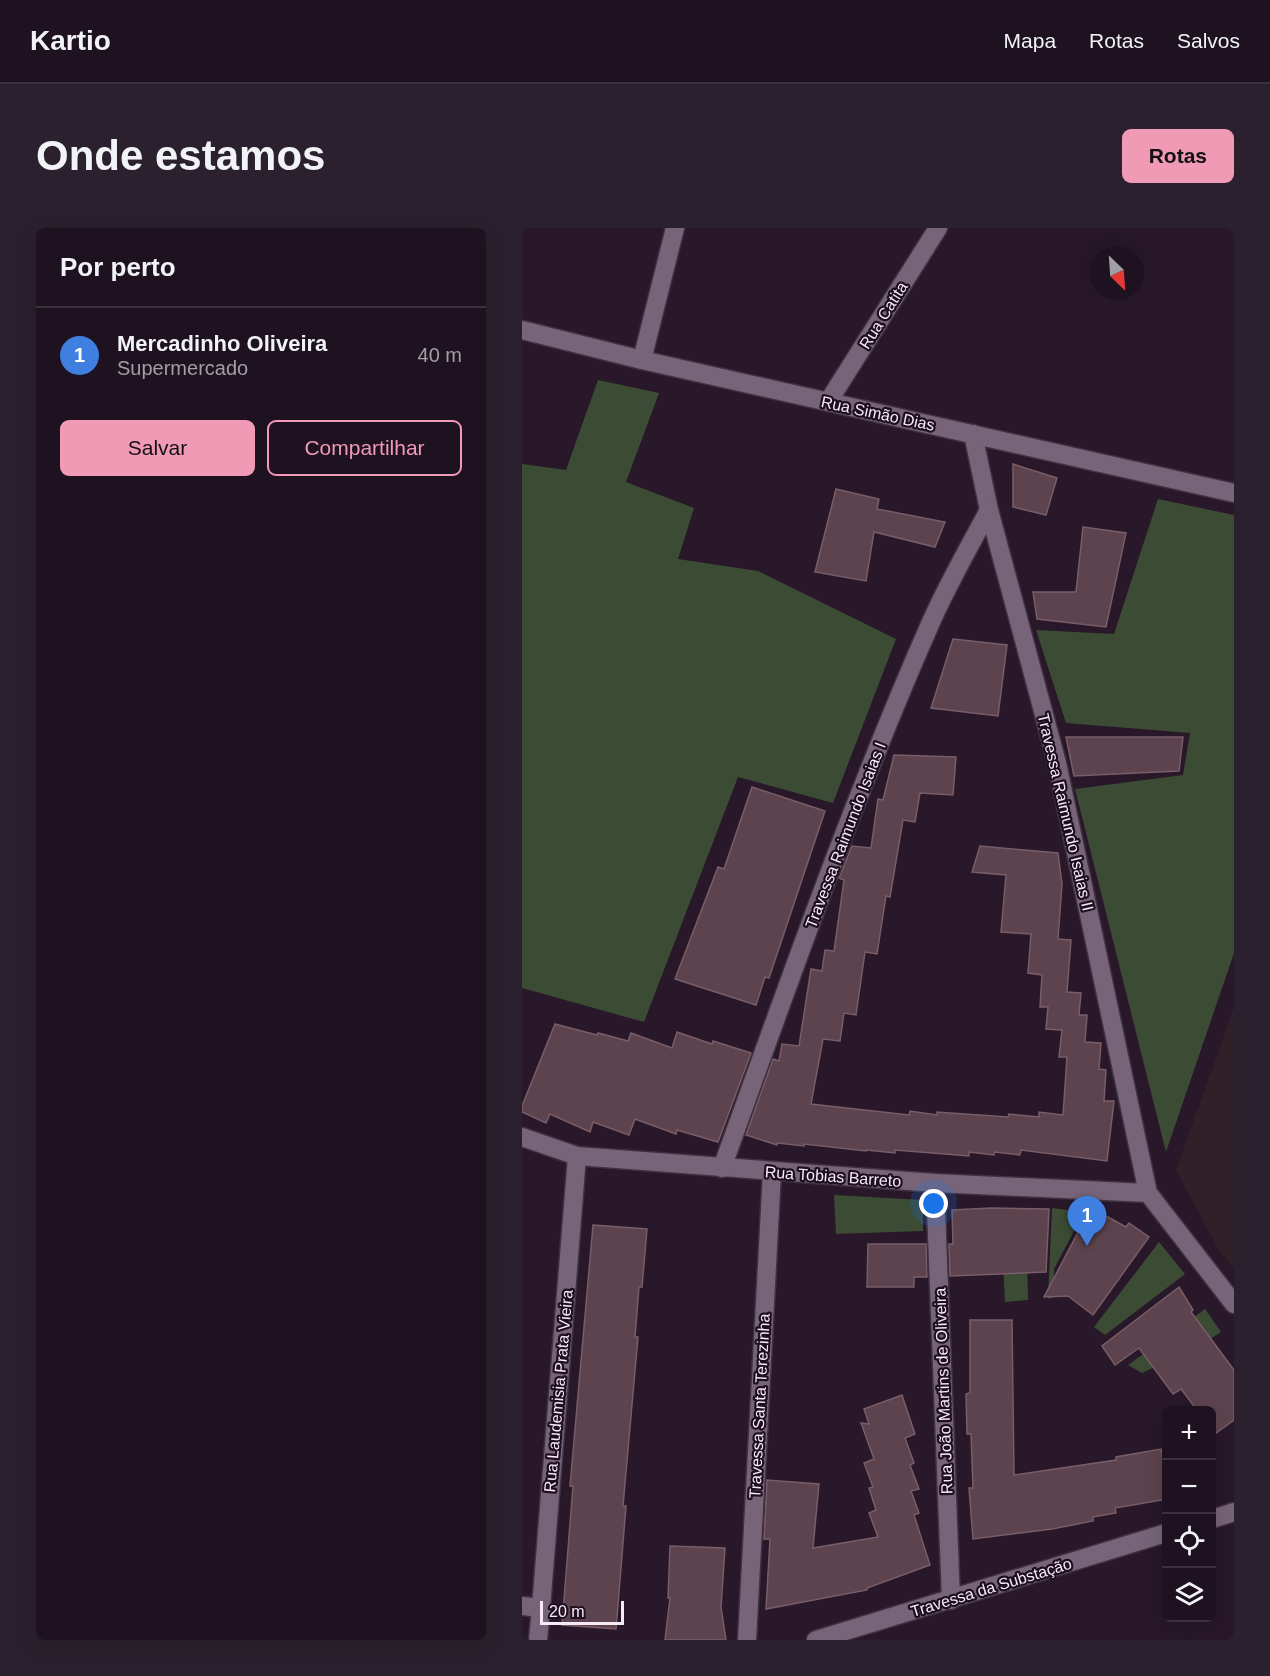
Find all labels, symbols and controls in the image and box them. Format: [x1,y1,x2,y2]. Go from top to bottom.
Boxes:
text: Kartio [30,25,111,56]
text: Mapa [1004,29,1056,52]
text: Rotas [1089,29,1144,52]
text: Salvos [1177,29,1240,52]
button: Rotas [1122,129,1234,183]
text: Onde estamos [36,132,325,179]
north arrow [1090,246,1144,300]
text: Por perto [60,252,176,282]
street label: Rua Catita [856,279,911,352]
text: Mercadinho Oliveira [117,331,327,356]
text: 1 [74,344,85,366]
text: 40 m [418,344,462,366]
text: Supermercado [117,357,248,379]
street label: Rua Simão Dias [820,393,936,434]
button: Salvar [60,420,255,476]
button: Compartilhar [267,420,462,476]
street label: Travessa Raimundo Isaias II [1034,712,1097,913]
street label: Travessa Raimundo Isaias I [802,740,889,931]
street label: Rua Tobias Barreto [764,1163,902,1190]
your location [919,1189,948,1218]
pin: 1 [1068,1196,1106,1246]
street label: Rua João Martins de Oliveira [931,1287,956,1494]
street label: Rua Laudemisia Prata Vieira [541,1289,576,1493]
street label: Travessa Santa Terezinha [746,1313,773,1499]
map controls [1162,1406,1216,1622]
button: + [1162,1406,1216,1460]
button: − [1162,1460,1216,1514]
button: locate [1162,1514,1216,1568]
street label: Travessa da Substação [909,1555,1074,1620]
button: layers [1162,1568,1216,1622]
scale bar [540,1598,624,1626]
text: 20 m [549,1603,585,1620]

